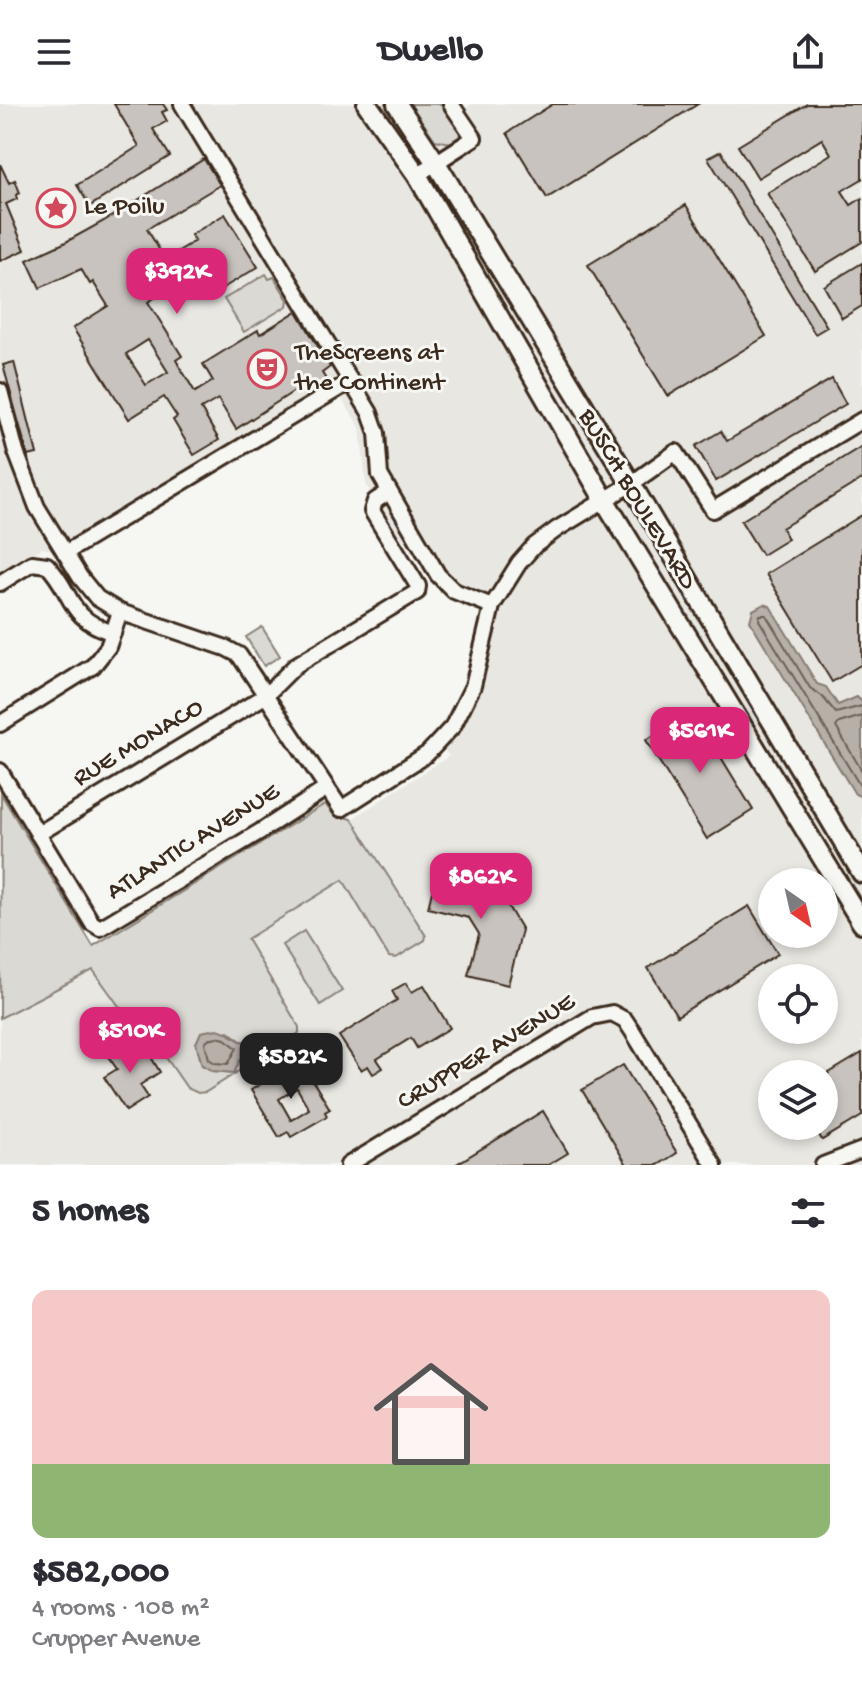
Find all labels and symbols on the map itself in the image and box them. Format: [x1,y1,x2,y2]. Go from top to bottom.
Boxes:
place icon: Le Poilu [35,187,77,229]
place label: Le Poilu [84,193,165,224]
pin: $392K [121,248,233,316]
place label: TheScreens at the Continent [293,339,446,400]
theatre icon: TheScreens at the Continent [246,348,288,390]
street label: BUSCH BOULEVARD [569,403,702,596]
street label: RUE MONACO [68,693,210,795]
pin: $561K [644,707,756,775]
street label: ATLANTIC AVENUE [102,777,287,909]
pin: $862K [425,853,537,921]
north arrow [758,868,838,948]
street label: CRUPPER AVENUE [393,987,582,1118]
pin: $510K [74,1007,186,1075]
pin: $582K [235,1033,347,1101]

